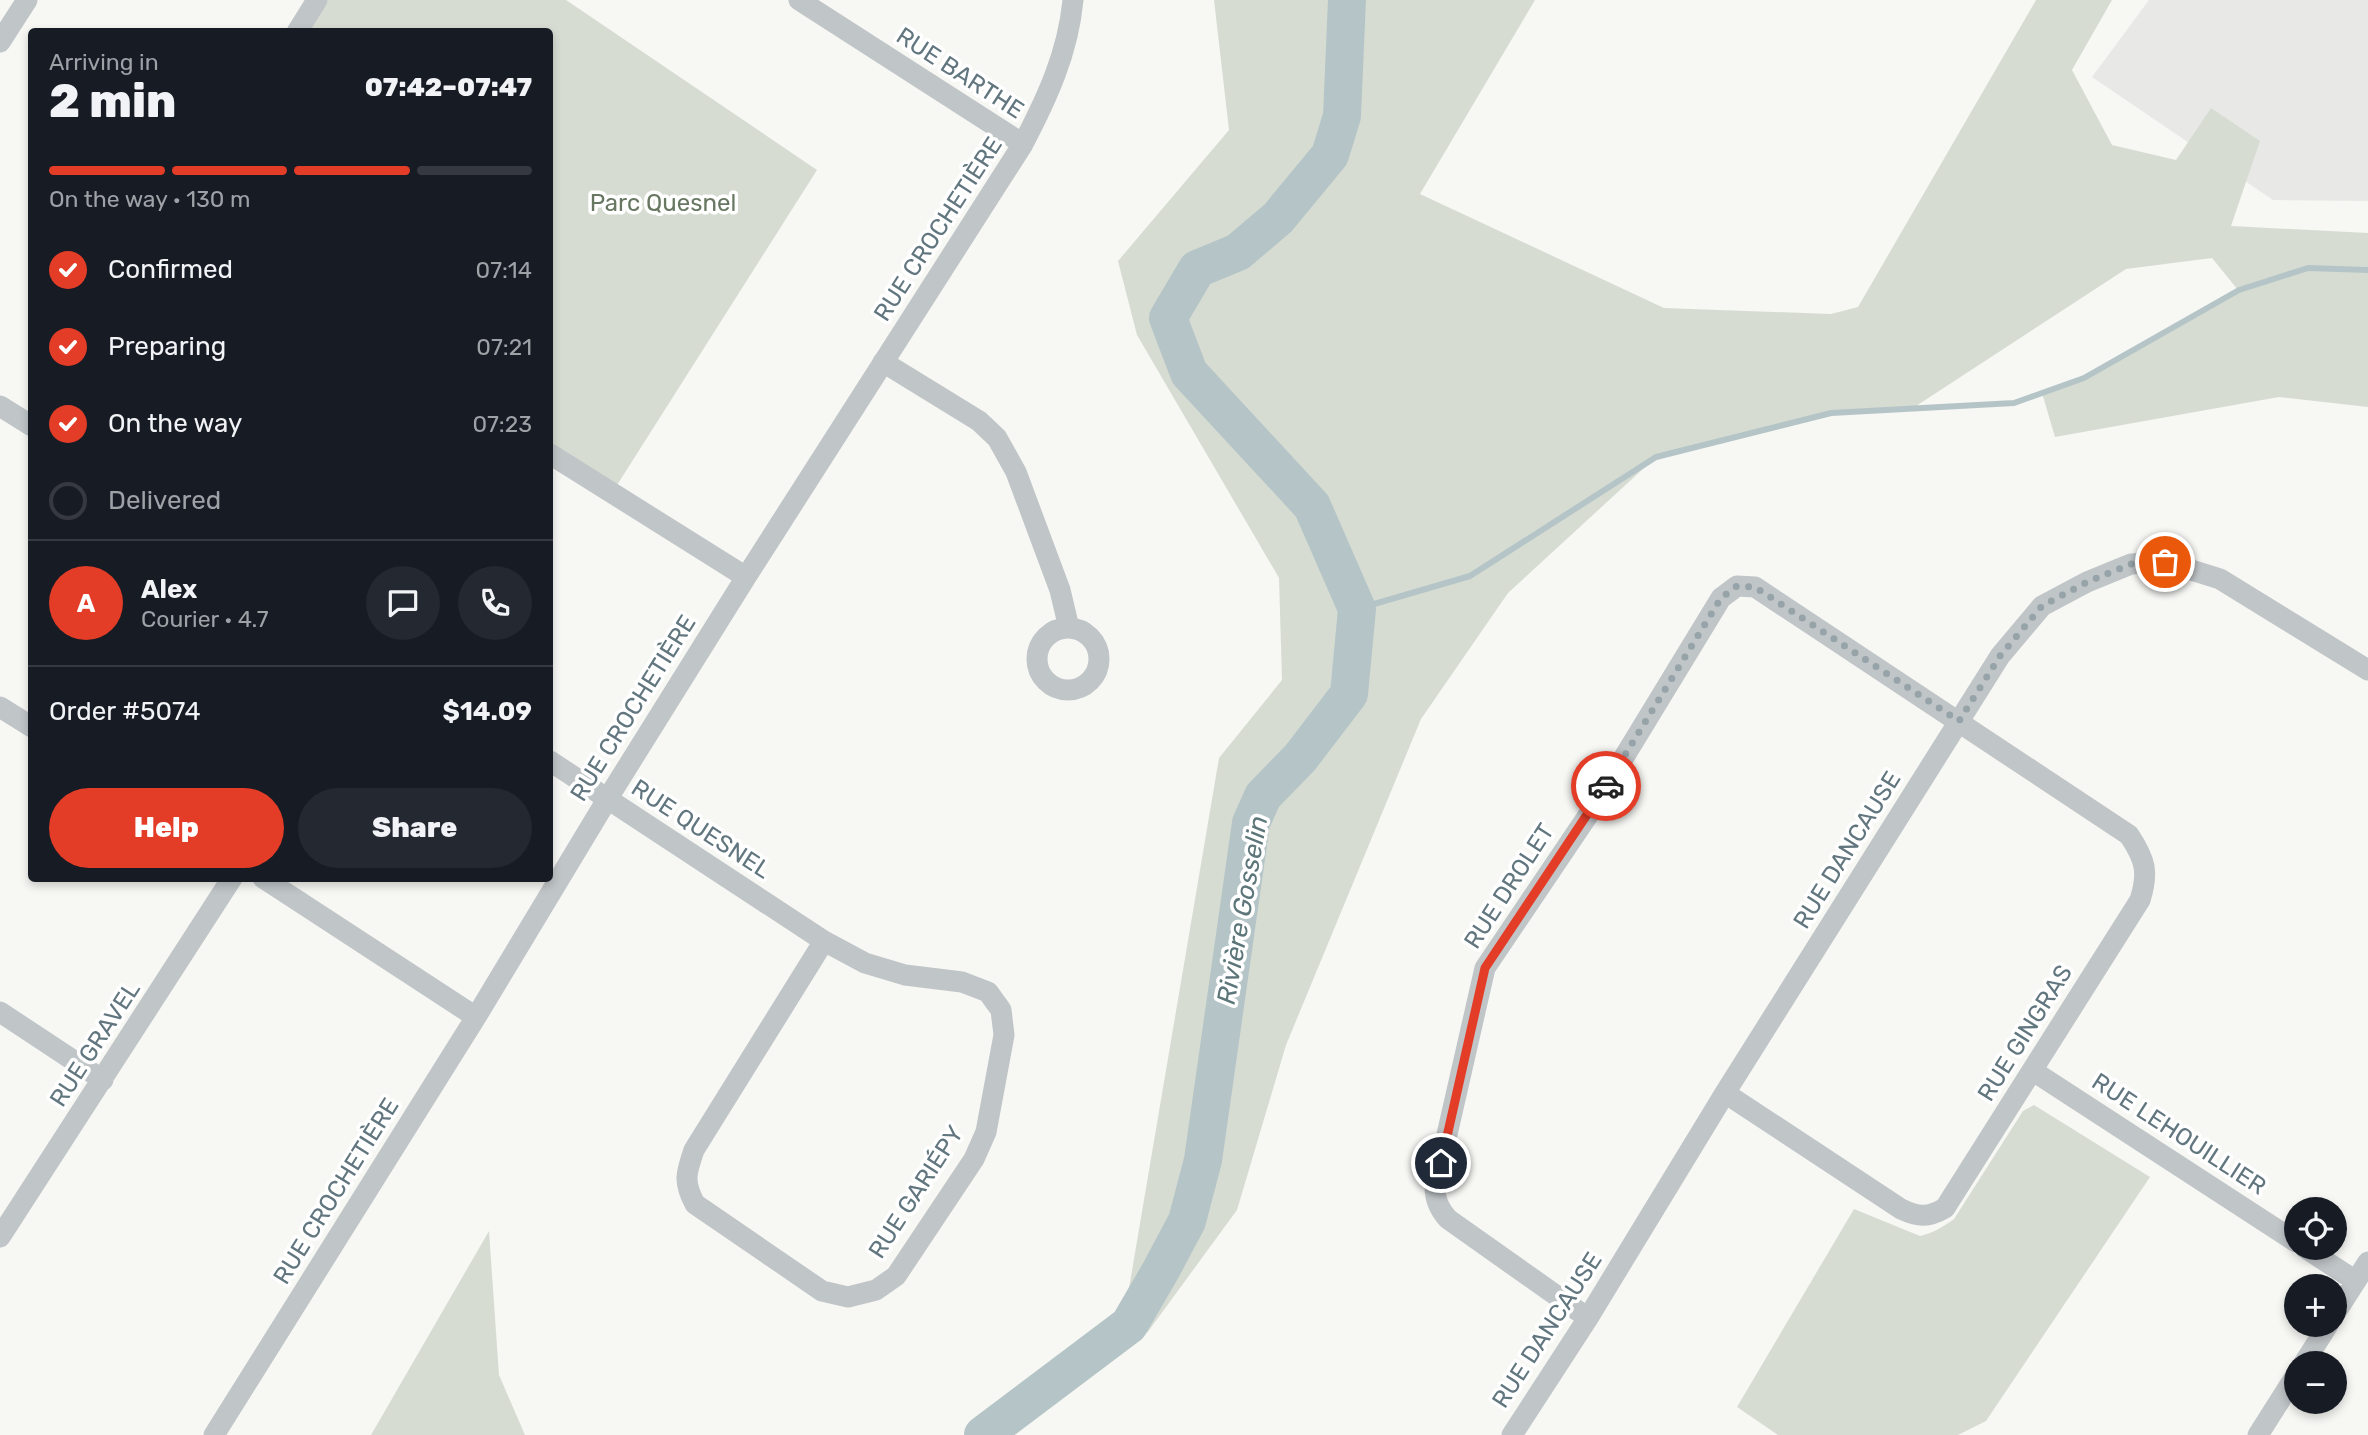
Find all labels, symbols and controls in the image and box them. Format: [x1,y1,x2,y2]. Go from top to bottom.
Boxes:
street label: RUE BARTHE [891,22,1029,124]
text: Arriving in [49,48,159,76]
text: 07:42–07:47 [365,72,532,103]
text: 2 min [49,74,176,129]
street label: RUE CROCHETIÈRE [868,132,1008,326]
text: On the way · 130 m [49,185,250,213]
park label: Parc Quesnel [590,189,736,217]
icon: check [49,251,87,289]
text: Confirmed [108,254,233,285]
text: 07:14 [476,256,532,284]
icon: check [49,328,87,366]
text: Preparing [108,331,226,362]
text: 07:21 [476,333,532,361]
icon: check [49,405,87,443]
text: On the way [108,408,242,439]
text: 07:23 [472,410,532,438]
text: Delivered [108,485,221,516]
pin [2135,532,2195,592]
icon: bag [2146,543,2184,581]
button: chat [366,566,440,640]
button: phone [458,566,532,640]
text: Alex [141,574,197,605]
text: A [77,588,95,619]
text: Courier · 4.7 [141,605,268,633]
street label: RUE CROCHETIÈRE [564,610,702,806]
text: Order #5074 [49,696,201,727]
text: $14.09 [443,696,532,727]
courier [1571,751,1641,821]
street label: RUE DANCAUSE [1787,766,1907,934]
icon: car [1587,767,1625,805]
street label: RUE QUESNEL [626,774,776,885]
button: Help [49,788,284,868]
button: Share [298,788,532,868]
water label: Rivière Gosselin [1211,813,1274,1007]
street label: RUE DROLET [1458,818,1560,954]
street label: RUE GINGRAS [1972,960,2078,1106]
street label: RUE GRAVEL [44,976,146,1112]
street label: RUE LEHOUILLIER [2087,1067,2271,1201]
street label: RUE CROCHETIÈRE [267,1093,405,1289]
street label: RUE GARIÉPY [863,1120,969,1264]
pin [1411,1133,1471,1193]
icon: home [1422,1144,1460,1182]
map controls [2284,1197,2347,1414]
button: locate [2284,1197,2347,1260]
street label: RUE DANCAUSE [1486,1247,1608,1413]
button: + [2284,1274,2347,1337]
button: − [2284,1351,2347,1414]

